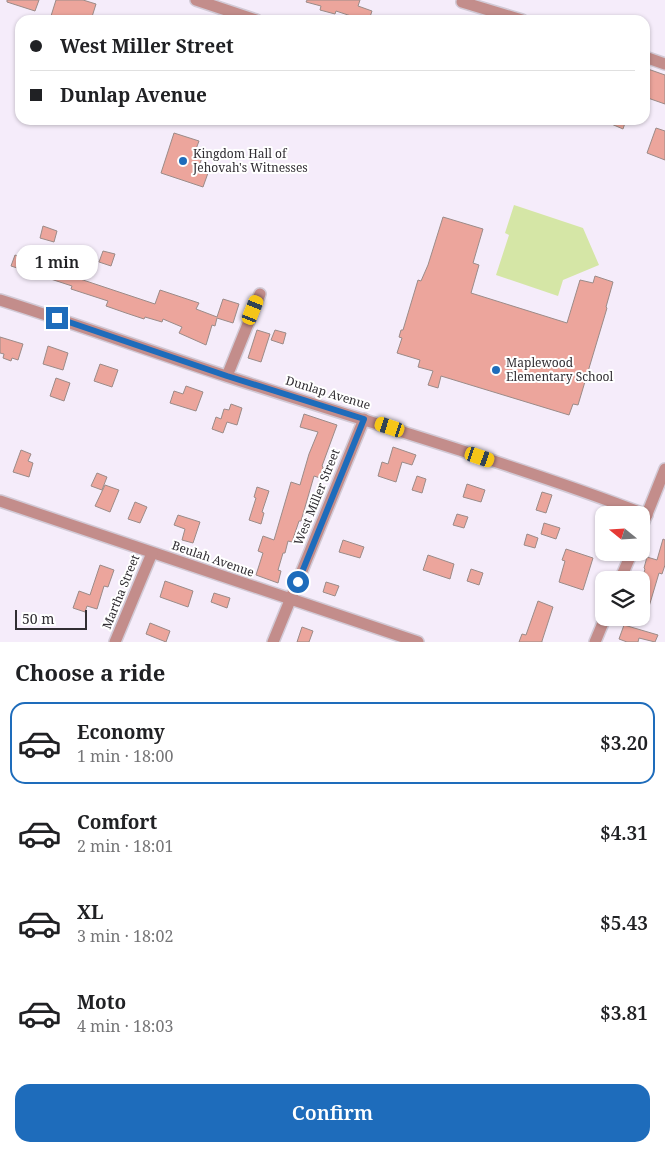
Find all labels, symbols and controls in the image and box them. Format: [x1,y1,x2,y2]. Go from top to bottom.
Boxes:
text: West Miller Street [60,33,234,59]
text: Dunlap Avenue [60,82,207,108]
place label: Kingdom Hall of Jehovah's Witnesses [192,145,308,176]
marker: Kingdom Hall of Jehovah's Witnesses [177,155,189,167]
callout: 1 min [16,246,98,280]
text: 1 min [35,251,79,273]
car [240,293,265,327]
route end [46,307,68,329]
place label: Maplewood Elementary School [506,354,614,385]
marker: Maplewood Elementary School [490,364,502,376]
street label: Dunlap Avenue [284,372,373,414]
car [373,415,406,439]
car [463,445,496,469]
street label: West Miller Street [290,446,344,547]
north arrow [595,506,650,561]
map controls [595,506,650,626]
street label: Beulah Avenue [170,536,257,581]
street label: Martha Street [98,552,143,632]
route start [287,571,309,593]
button: layers [595,571,650,626]
scale bar [15,607,88,630]
text: 50 m [22,609,55,628]
text: Choose a ride [15,657,165,687]
text: Economy [77,719,165,745]
icon: car [17,721,62,766]
text: $3.20 [600,730,648,756]
text: 1 min · 18:00 [77,745,173,767]
text: Comfort [77,809,157,835]
icon: car [17,811,62,856]
text: $4.31 [600,820,648,846]
text: 2 min · 18:01 [77,835,173,857]
text: XL [77,899,103,925]
icon: car [17,901,62,946]
text: $5.43 [600,910,648,936]
text: 3 min · 18:02 [77,925,173,947]
text: Moto [77,989,126,1015]
icon: car [17,991,62,1036]
text: $3.81 [600,1000,648,1026]
text: 4 min · 18:03 [77,1015,173,1037]
button: Confirm [15,1084,650,1142]

